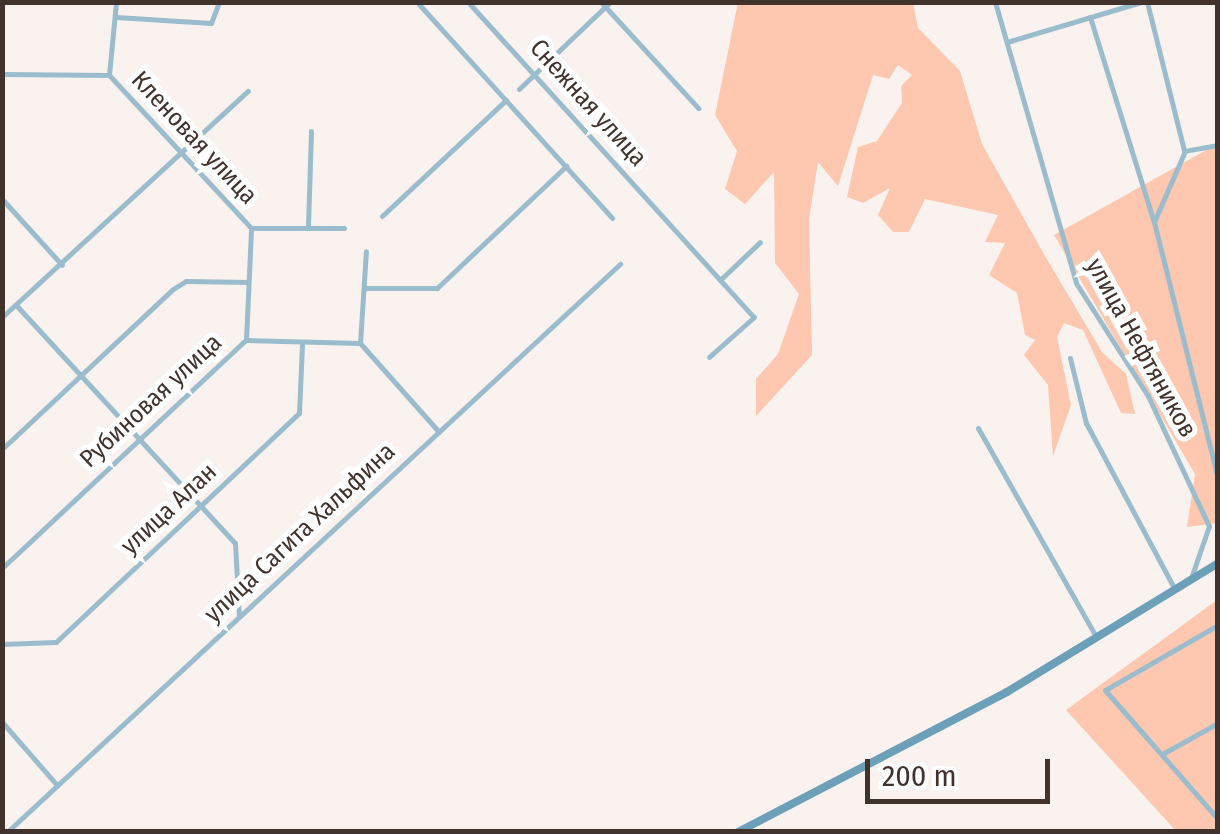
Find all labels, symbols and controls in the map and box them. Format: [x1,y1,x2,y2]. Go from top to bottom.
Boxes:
street label: Снежная улица [523,33,653,173]
street label: Кленовая улица [125,65,263,211]
street label: улица Нефтяников [1079,253,1203,443]
street label: Рубиновая улица [74,328,228,474]
street label: улица Сагита Хальфина [198,437,402,629]
street label: улица Алан [115,457,223,561]
scale bar [870,739,1055,801]
text: 200 m [882,758,957,794]

